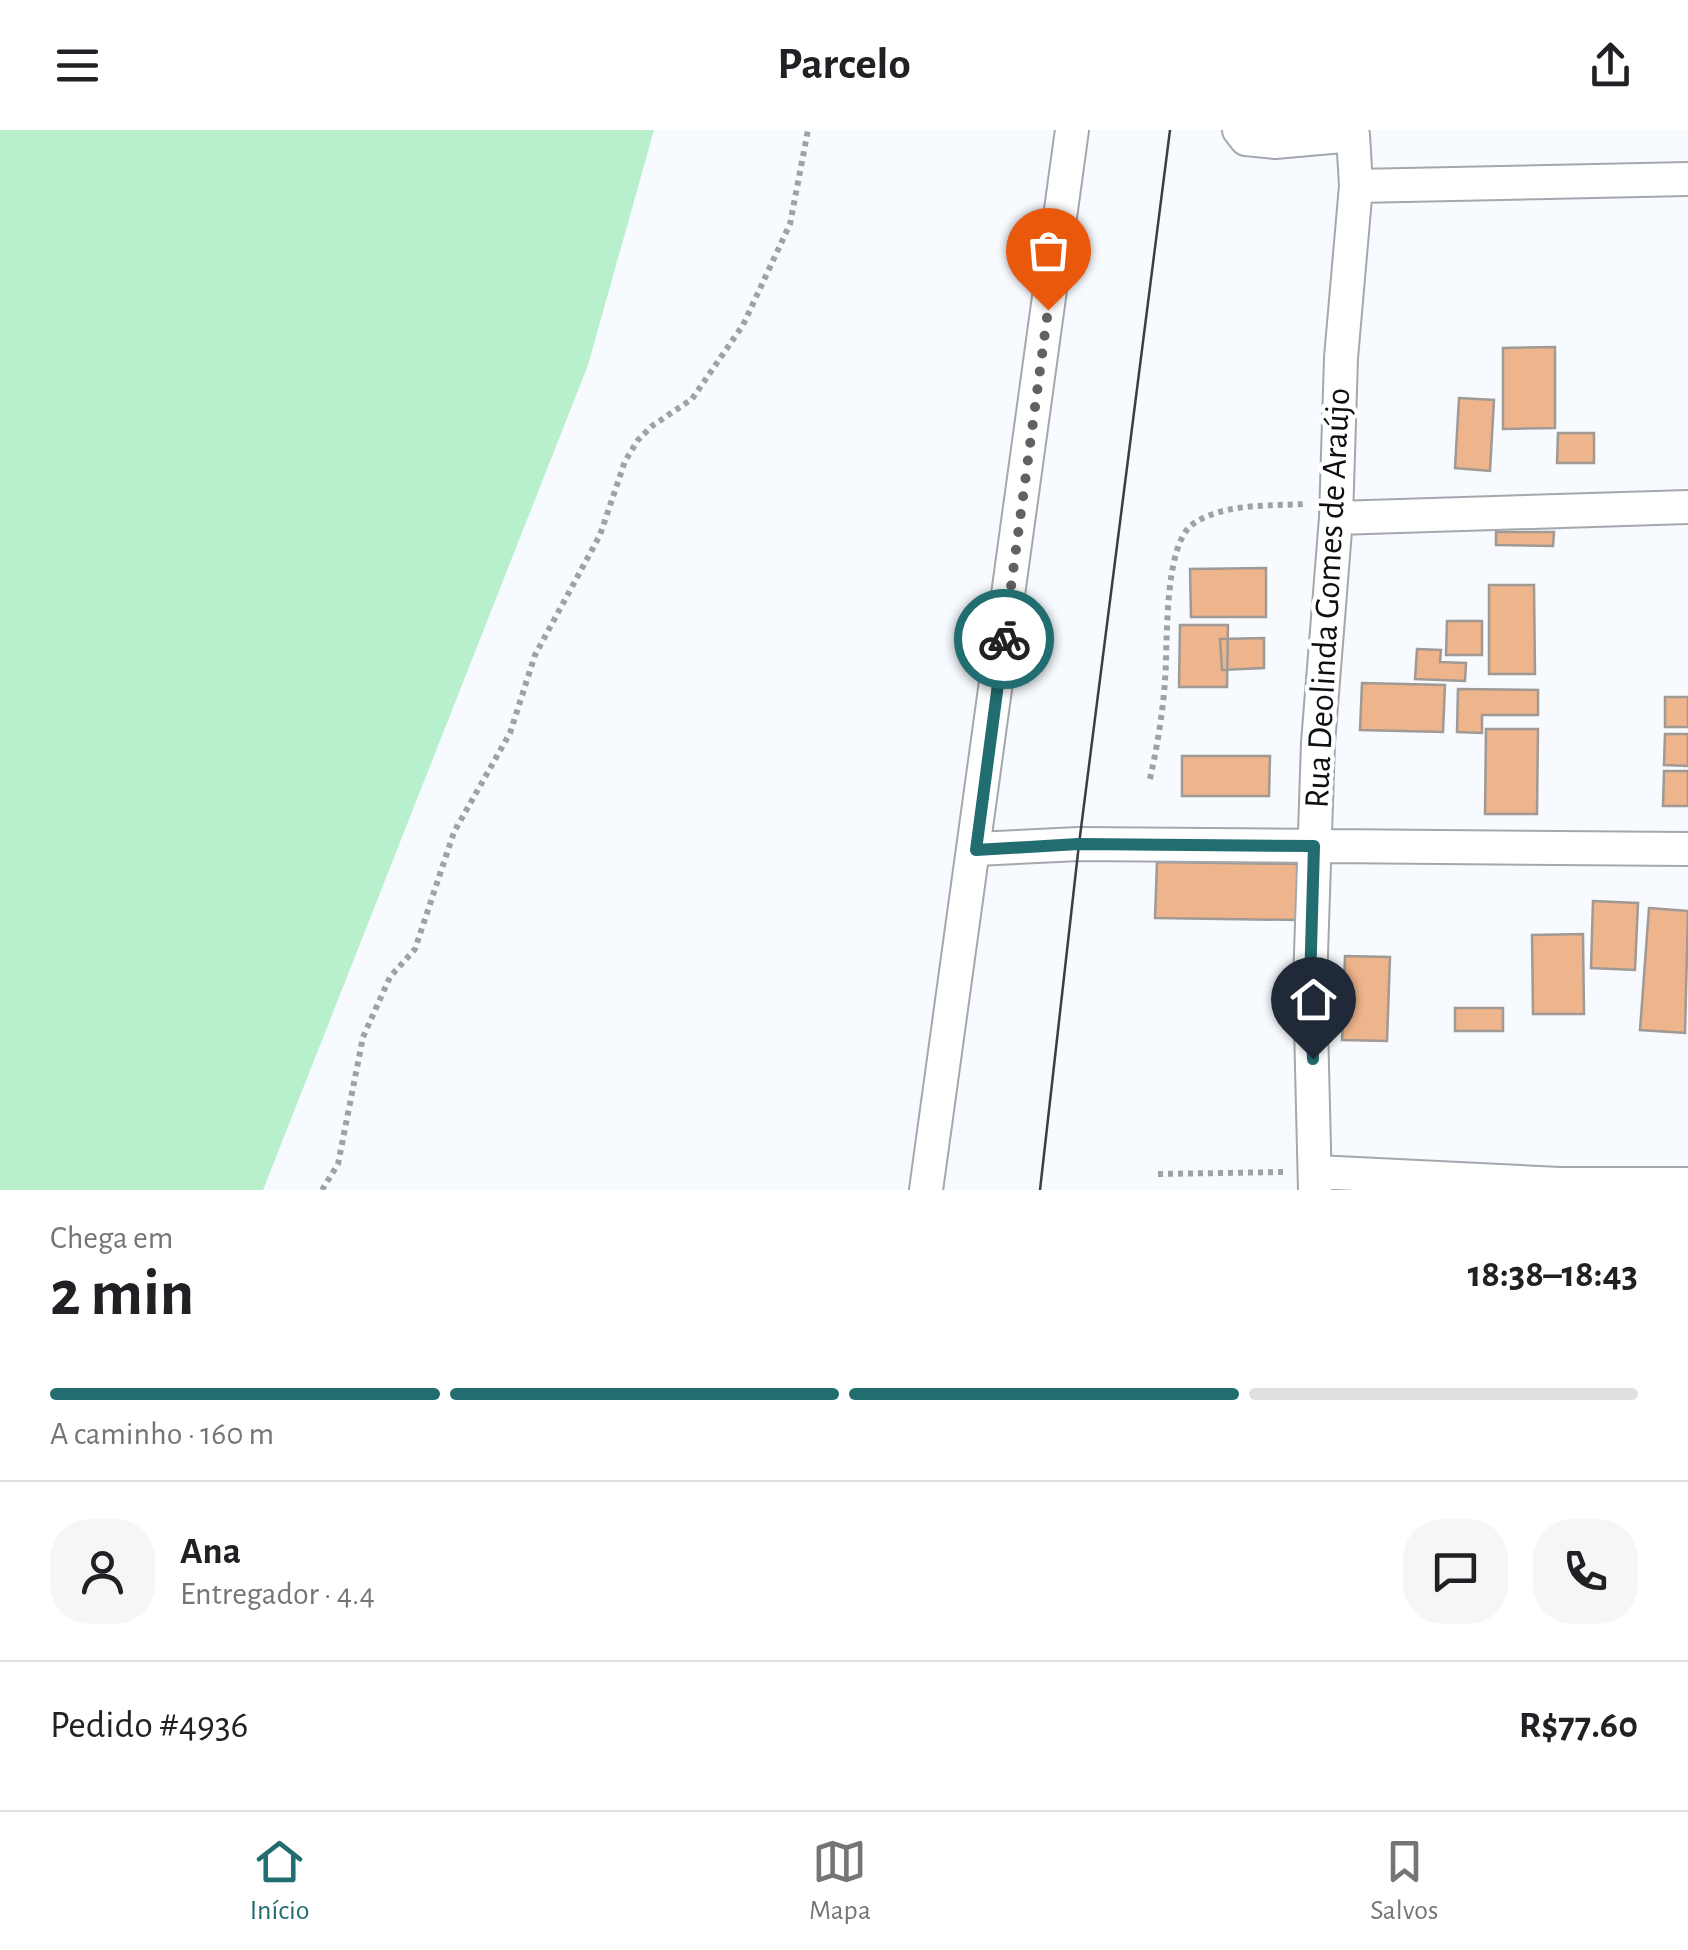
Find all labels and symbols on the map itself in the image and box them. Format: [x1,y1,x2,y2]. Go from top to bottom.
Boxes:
pin [1006,208,1091,311]
street label: Rua Deolinda Gomes de Araújo [1300,387,1356,809]
courier [954,589,1054,689]
pin [1271,957,1356,1060]

